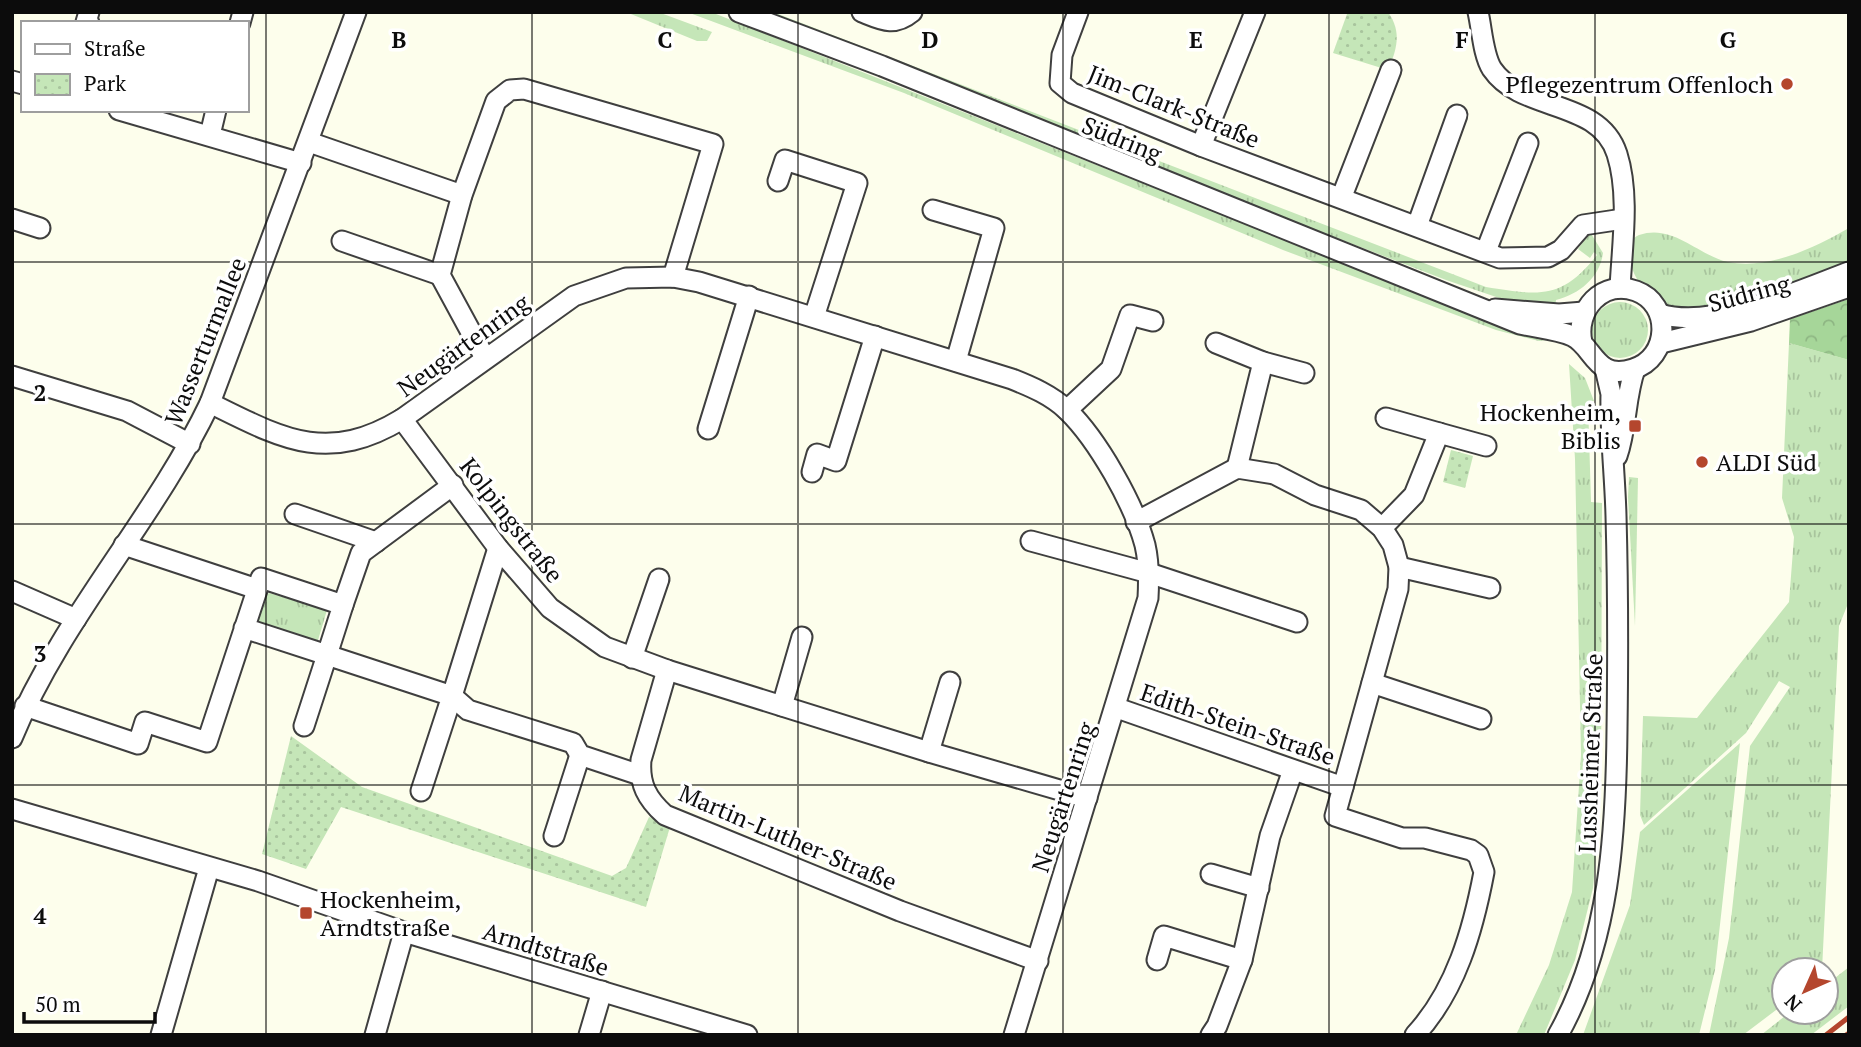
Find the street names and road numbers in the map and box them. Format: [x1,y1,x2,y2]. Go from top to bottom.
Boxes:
street label: Jim-Clark-Straße [1083,57,1265,155]
street label: Südring [1077,109,1167,170]
street label: Wasserturmallee [157,252,253,430]
street label: Südring [1705,267,1794,319]
street label: Neugärtenring [391,286,536,404]
street label: Kolpingstraße [453,451,571,589]
street label: Lussheimer Straße [1571,653,1609,853]
street label: Edith-Stein-Straße [1136,676,1340,772]
street label: Neugärtenring [1024,718,1102,876]
street label: Martin-Luther-Straße [674,777,902,897]
street label: Arndtstraße [479,915,613,983]

